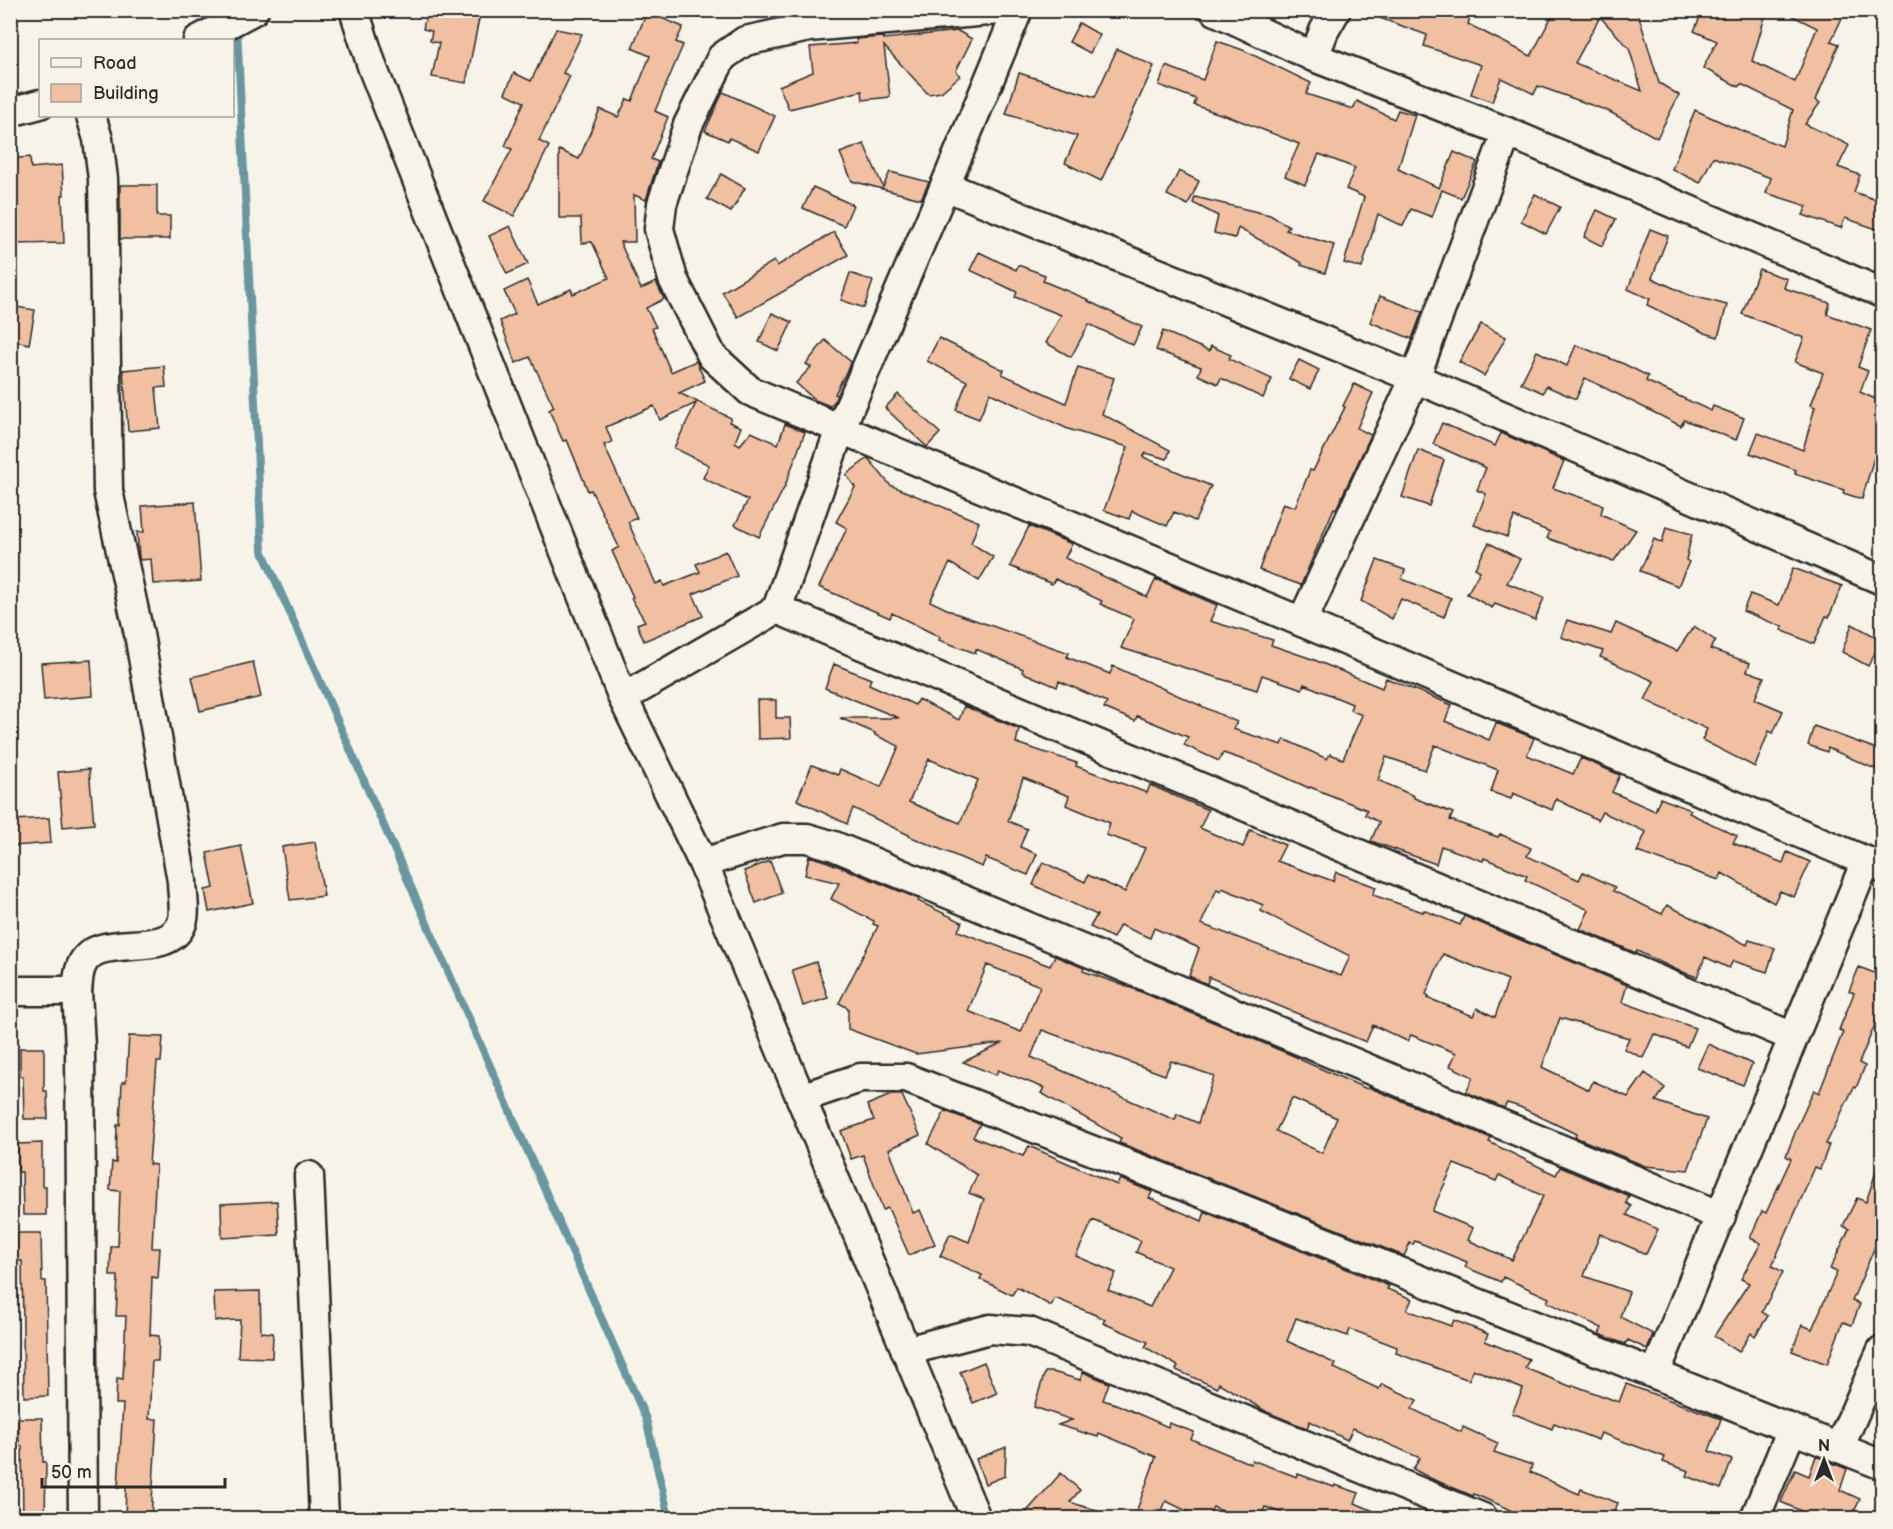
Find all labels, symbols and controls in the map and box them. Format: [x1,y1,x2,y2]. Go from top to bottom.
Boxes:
legend [39,39,234,117]
text: Road [93,53,137,74]
text: Building [93,83,159,104]
north arrow [1794,1430,1854,1490]
text: N [1818,1437,1830,1456]
scale bar [42,1451,225,1489]
text: 50 m [51,1462,92,1483]

